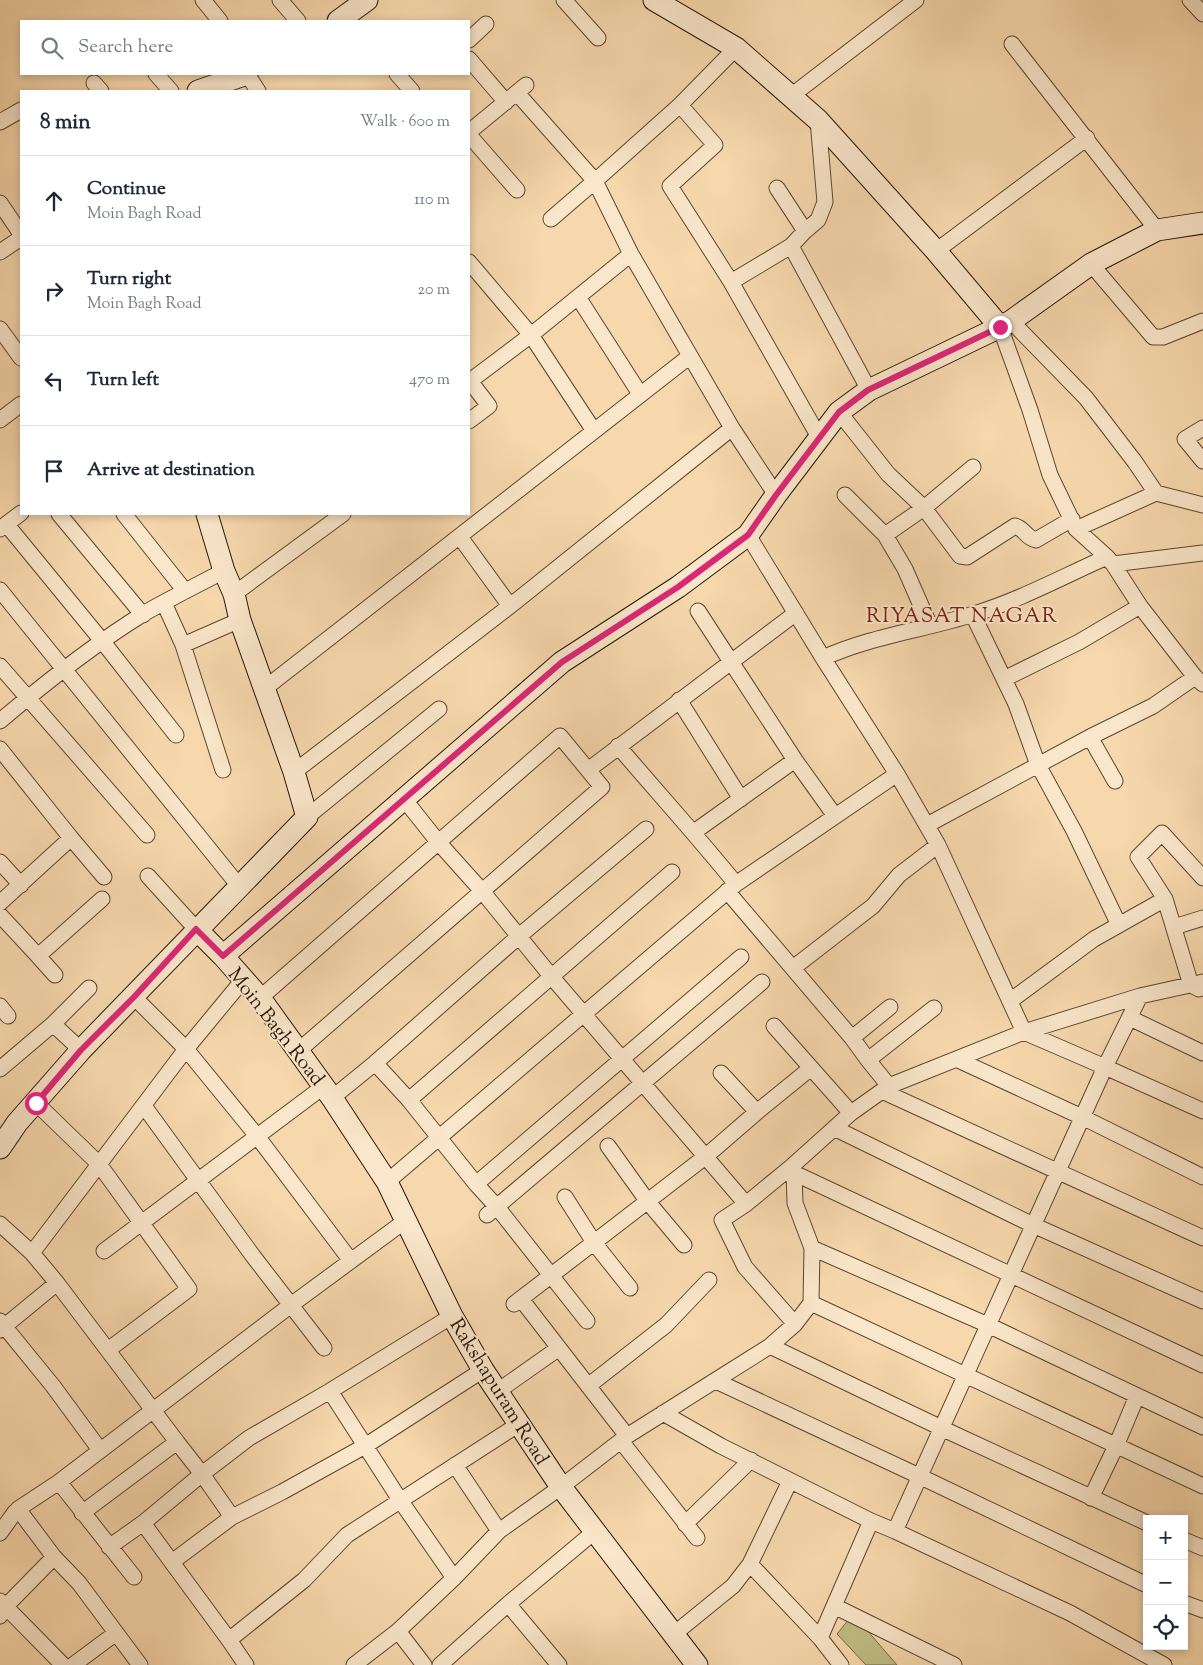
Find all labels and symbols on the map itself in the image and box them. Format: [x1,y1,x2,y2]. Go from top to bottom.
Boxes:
route end [989,316,1012,339]
district label: RIYASAT NAGAR [866,602,1058,632]
street label: Moin Bagh Road [220,962,330,1093]
route start [25,1092,48,1115]
street label: Rakshapuram Road [441,1313,555,1471]

